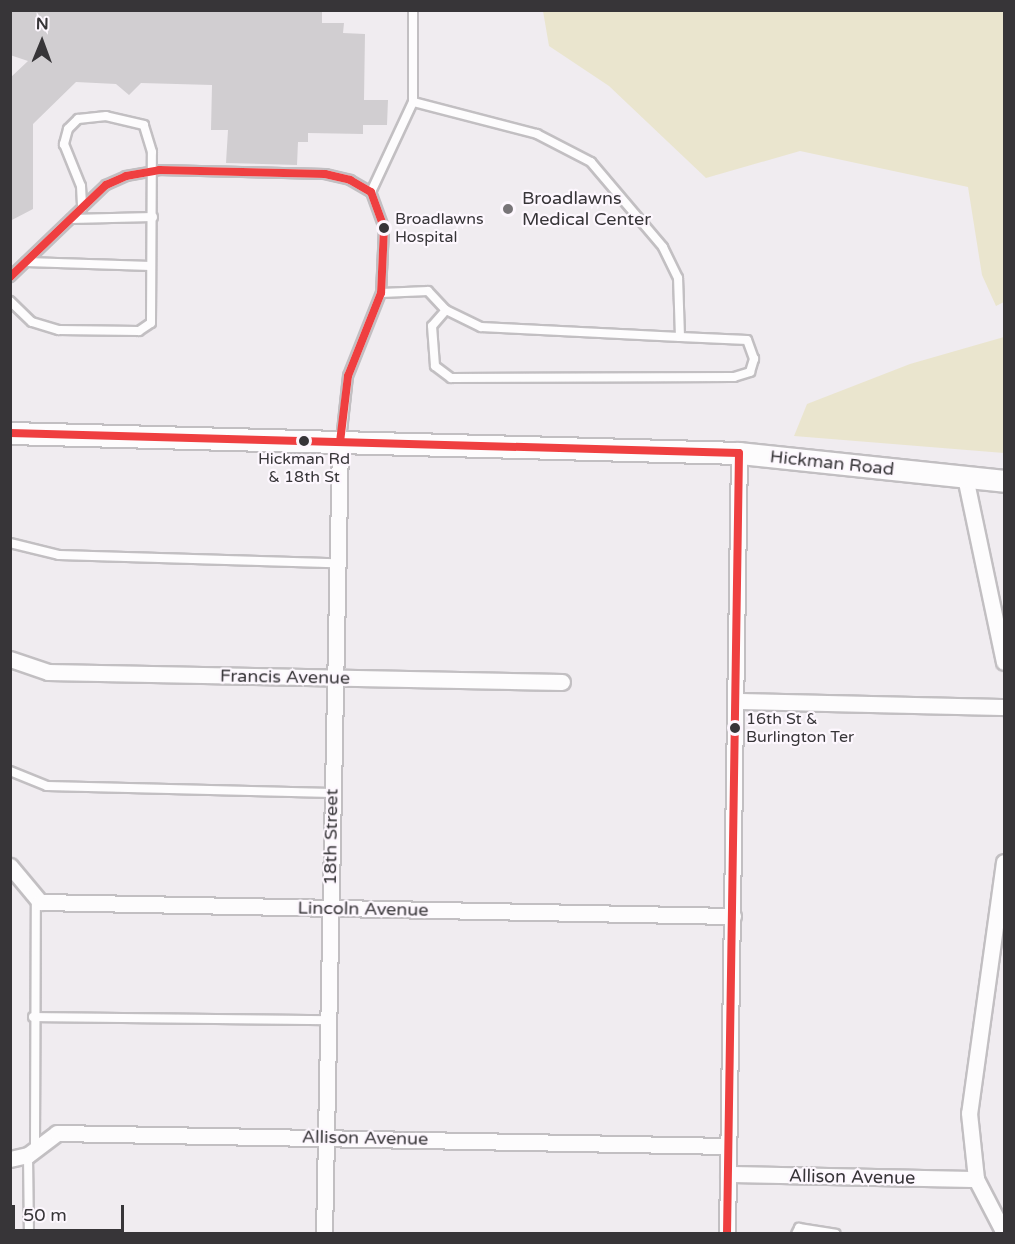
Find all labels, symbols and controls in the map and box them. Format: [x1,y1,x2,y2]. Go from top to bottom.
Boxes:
north arrow [12,12,72,72]
text: N [36,14,49,34]
place label: Broadlawns Medical Center [522,188,651,230]
marker: Broadlawns Medical Center [499,200,517,218]
place label: Broadlawns Hospital [395,209,484,247]
marker: Broadlawns Hospital [378,222,390,234]
marker: Hickman Rd & 18th St [298,435,310,447]
street label: Hickman Road [769,446,895,480]
place label: Hickman Rd & 18th St [258,449,350,487]
street label: Francis Avenue [220,665,350,689]
place label: 16th St & Burlington Ter [746,709,854,747]
marker: 16th St & Burlington Ter [729,722,741,734]
street label: 18th Street [319,789,343,885]
street label: Lincoln Avenue [297,897,429,921]
street label: Allison Avenue [302,1126,428,1150]
street label: Allison Avenue [789,1165,915,1189]
scale bar [15,1193,128,1231]
text: 50 m [23,1204,67,1226]

